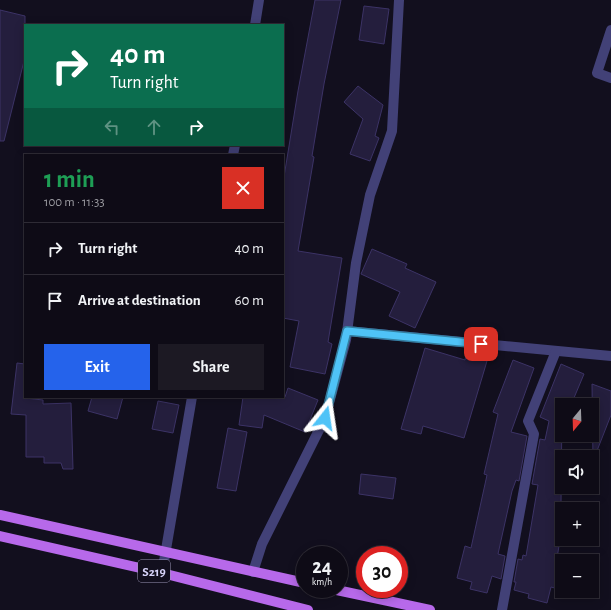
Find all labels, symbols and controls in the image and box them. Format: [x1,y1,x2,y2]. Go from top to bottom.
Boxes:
icon: right [44,40,96,92]
text: 40 m [110,41,166,69]
text: Turn right [110,74,179,92]
icon: left [101,116,123,138]
icon: ahead [143,116,165,138]
icon: right [185,116,207,138]
button: close [222,167,264,209]
text: 1 min [44,168,95,192]
text: 100 m · 11:33 [44,196,105,209]
icon: right [44,238,66,260]
text: Turn right [78,241,137,256]
text: 40 m [234,241,264,256]
icon: arrive [44,290,66,312]
text: Arrive at destination [78,293,201,308]
text: 60 m [235,293,264,308]
pin [464,327,498,361]
icon: arrive [470,333,492,355]
button: Exit [44,344,150,390]
button: Share [158,344,264,390]
position arrow [304,397,346,439]
north arrow [555,398,599,442]
map controls [555,398,599,598]
button: sound [555,450,599,494]
button: + [555,502,599,546]
speed limit sign: 30 [356,546,408,598]
button: − [555,554,599,598]
text: 24 [312,557,332,577]
road number: S219 [138,560,170,582]
text: km/h [312,577,332,587]

